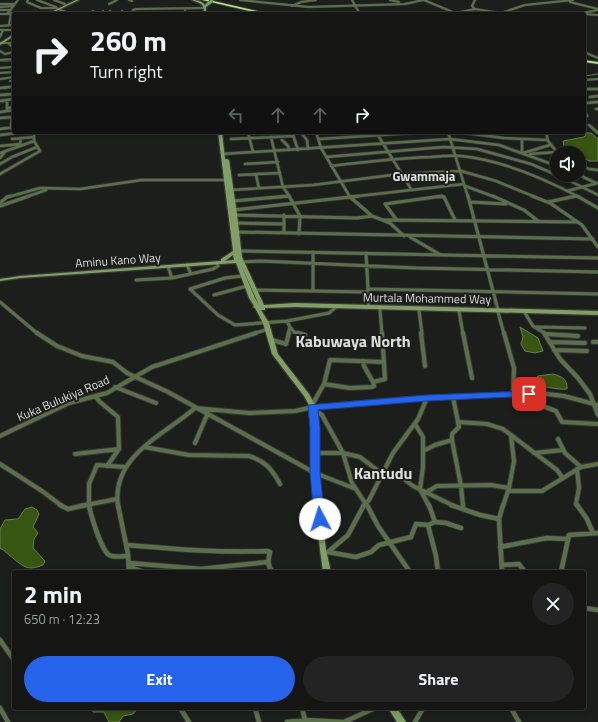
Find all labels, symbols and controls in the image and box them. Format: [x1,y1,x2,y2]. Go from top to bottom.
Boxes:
text: 260 m [90,19,167,62]
icon: right [24,28,76,80]
text: Turn right [90,58,163,85]
icon: left [225,104,247,126]
icon: ahead [267,104,289,126]
icon: ahead [309,104,331,126]
icon: right [351,104,373,126]
map controls [550,146,586,182]
button: sound [550,146,586,182]
district label: Gwammaja [392,166,456,186]
street label: Aminu Kano Way [75,248,162,272]
street label: Murtala Mohammed Way [363,287,492,309]
district label: Kabuwaya North [295,329,411,353]
street label: Kuka Bulukiya Road [14,370,112,426]
pin [512,377,546,411]
icon: arrive [518,383,540,405]
district label: Kantudu [354,461,412,485]
position arrow [299,498,341,540]
text: 2 min [24,576,82,612]
button: close [532,583,574,625]
text: 650 m · 12:23 [24,609,100,629]
button: Exit [24,656,295,702]
button: Share [303,656,574,702]

